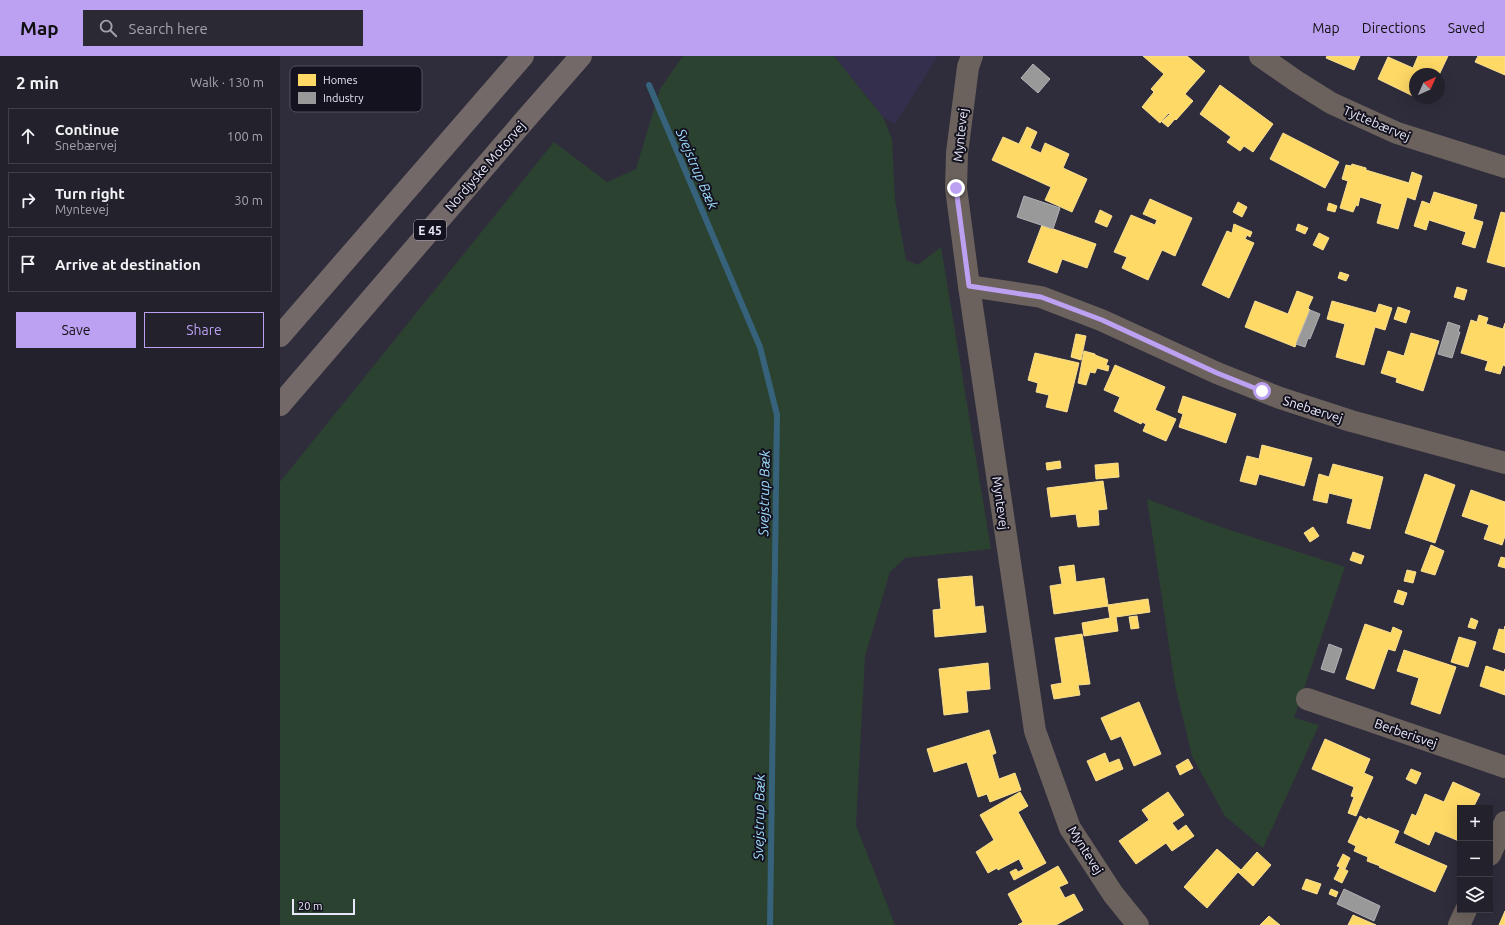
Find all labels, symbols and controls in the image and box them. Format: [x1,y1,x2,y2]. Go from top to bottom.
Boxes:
search box [83,10,363,46]
text: Map [20,17,59,39]
icon: search [97,17,119,39]
text: Search here [129,20,208,37]
text: Map [1312,20,1340,36]
text: Directions [1362,20,1426,36]
text: Saved [1448,20,1485,36]
legend [290,66,422,112]
north arrow [1409,68,1445,104]
text: 2 min [16,73,59,92]
text: Homes [323,74,358,86]
text: Walk · 130 m [190,75,264,89]
text: Industry [323,92,364,104]
street label: Tyttebærvej [1341,103,1413,143]
street label: Myntevej [950,107,970,163]
street label: Nordjyske Motorvej [442,118,528,214]
text: Continue [55,121,119,138]
icon: ahead [17,125,39,147]
water label: Svejstrup Bæk [672,125,722,213]
text: 100 m [227,129,263,143]
text: Snebærvej [55,138,117,152]
route end [947,179,965,197]
text: Turn right [55,185,125,202]
icon: right [17,189,39,211]
text: 30 m [234,193,263,207]
text: Myntevej [55,202,109,216]
road number: E 45 [414,220,446,240]
icon: arrive [17,253,39,275]
text: Arrive at destination [55,256,201,273]
button: Save [16,312,136,348]
button: Share [144,312,264,348]
route start [1253,382,1271,400]
street label: Snebærvej [1281,393,1345,425]
water label: Svejstrup Bæk [755,449,773,537]
street label: Myntevej [990,475,1012,531]
street label: Berberisvej [1373,716,1439,750]
water label: Svejstrup Bæk [750,773,768,861]
map controls [1457,805,1493,913]
button: + [1457,805,1493,841]
street label: Myntevej [1066,823,1106,877]
button: − [1457,841,1493,877]
button: layers [1457,877,1493,913]
scale bar [292,897,355,916]
text: 20 m [298,900,322,912]

